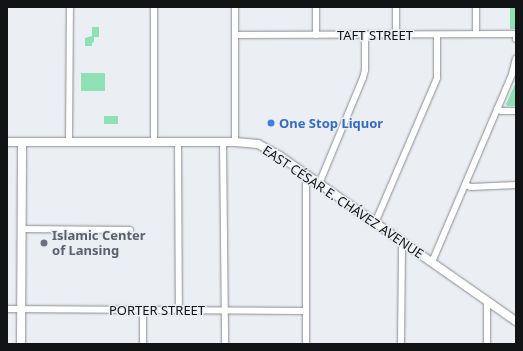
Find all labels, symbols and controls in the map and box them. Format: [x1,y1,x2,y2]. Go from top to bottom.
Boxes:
street label: TAFT STREET [337,27,413,43]
place label: One Stop Liquor [279,115,383,131]
marker: One Stop Liquor [266,118,276,128]
street label: EAST CÉSAR E. CHÁVEZ AVENUE [260,142,426,262]
place label: Islamic Center of Lansing [52,228,146,259]
marker: Islamic Center of Lansing [39,238,49,248]
street label: PORTER STREET [109,302,205,318]

